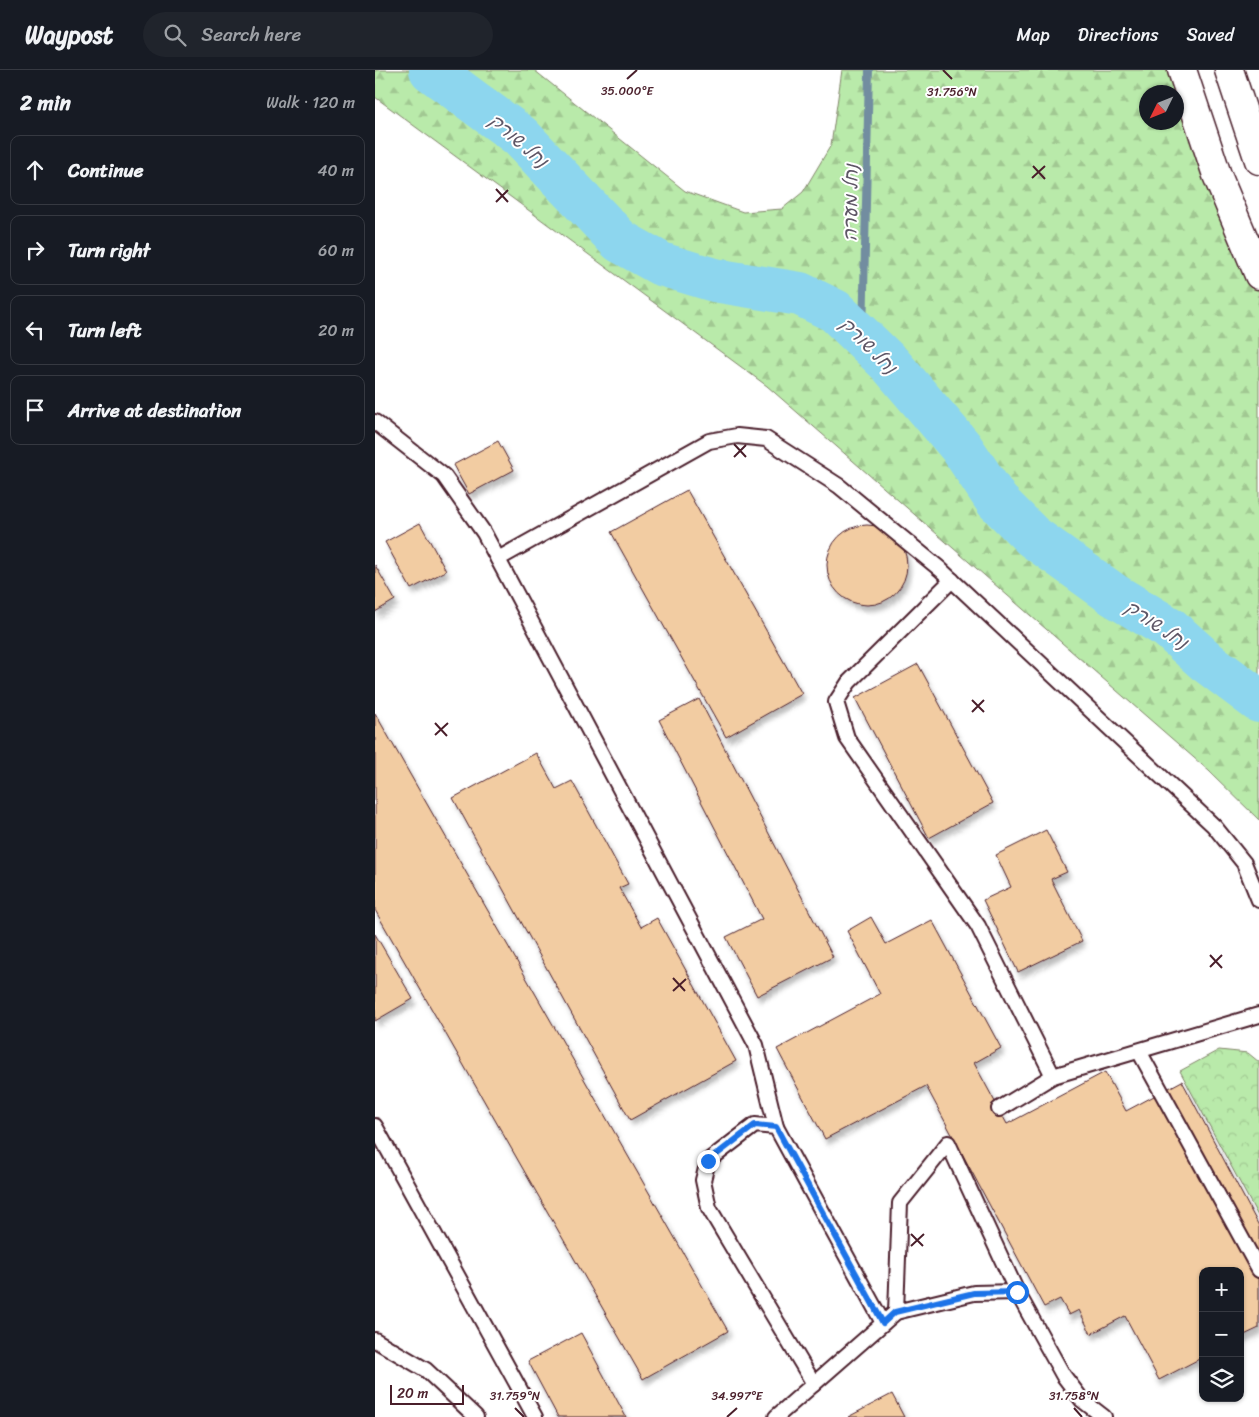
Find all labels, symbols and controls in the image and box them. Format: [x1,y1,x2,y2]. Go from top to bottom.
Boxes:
search box [143,12,493,57]
text: Waypost [25,14,113,56]
text: Search here [201,18,301,51]
text: Map [1017,19,1050,51]
text: Directions [1078,19,1159,51]
text: Saved [1187,19,1234,51]
icon: search [161,21,189,49]
text: 35.000°E [601,80,654,102]
text: 31.756°N [927,81,978,103]
text: 2 min [20,84,71,122]
north arrow [1139,85,1184,130]
text: Walk · 120 m [266,88,355,117]
water label: נחל שורק [481,105,557,177]
text: Continue [68,154,144,187]
icon: ahead [21,156,49,184]
text: 40 m [317,156,354,185]
water label: נחל מערה [833,163,868,242]
text: Turn right [68,234,150,267]
icon: right [21,236,49,264]
text: 60 m [318,236,354,265]
water label: נחל שורק [832,309,906,383]
text: Turn left [68,314,141,347]
icon: left [21,316,49,344]
text: 20 m [318,316,354,345]
text: Arrive at destination [68,394,241,427]
icon: arrive [21,396,49,424]
water label: נחל שורק [1118,591,1196,659]
route end [697,1150,720,1173]
map controls [1199,1267,1244,1402]
button: + [1199,1267,1244,1312]
route start [1006,1281,1029,1304]
button: − [1199,1312,1244,1357]
button: layers [1199,1357,1244,1402]
text: 20 m [397,1381,428,1406]
scale bar [390,1382,464,1405]
text: 31.759°N [490,1385,541,1407]
text: 34.997°E [711,1385,764,1407]
text: 31.758°N [1049,1385,1100,1407]

